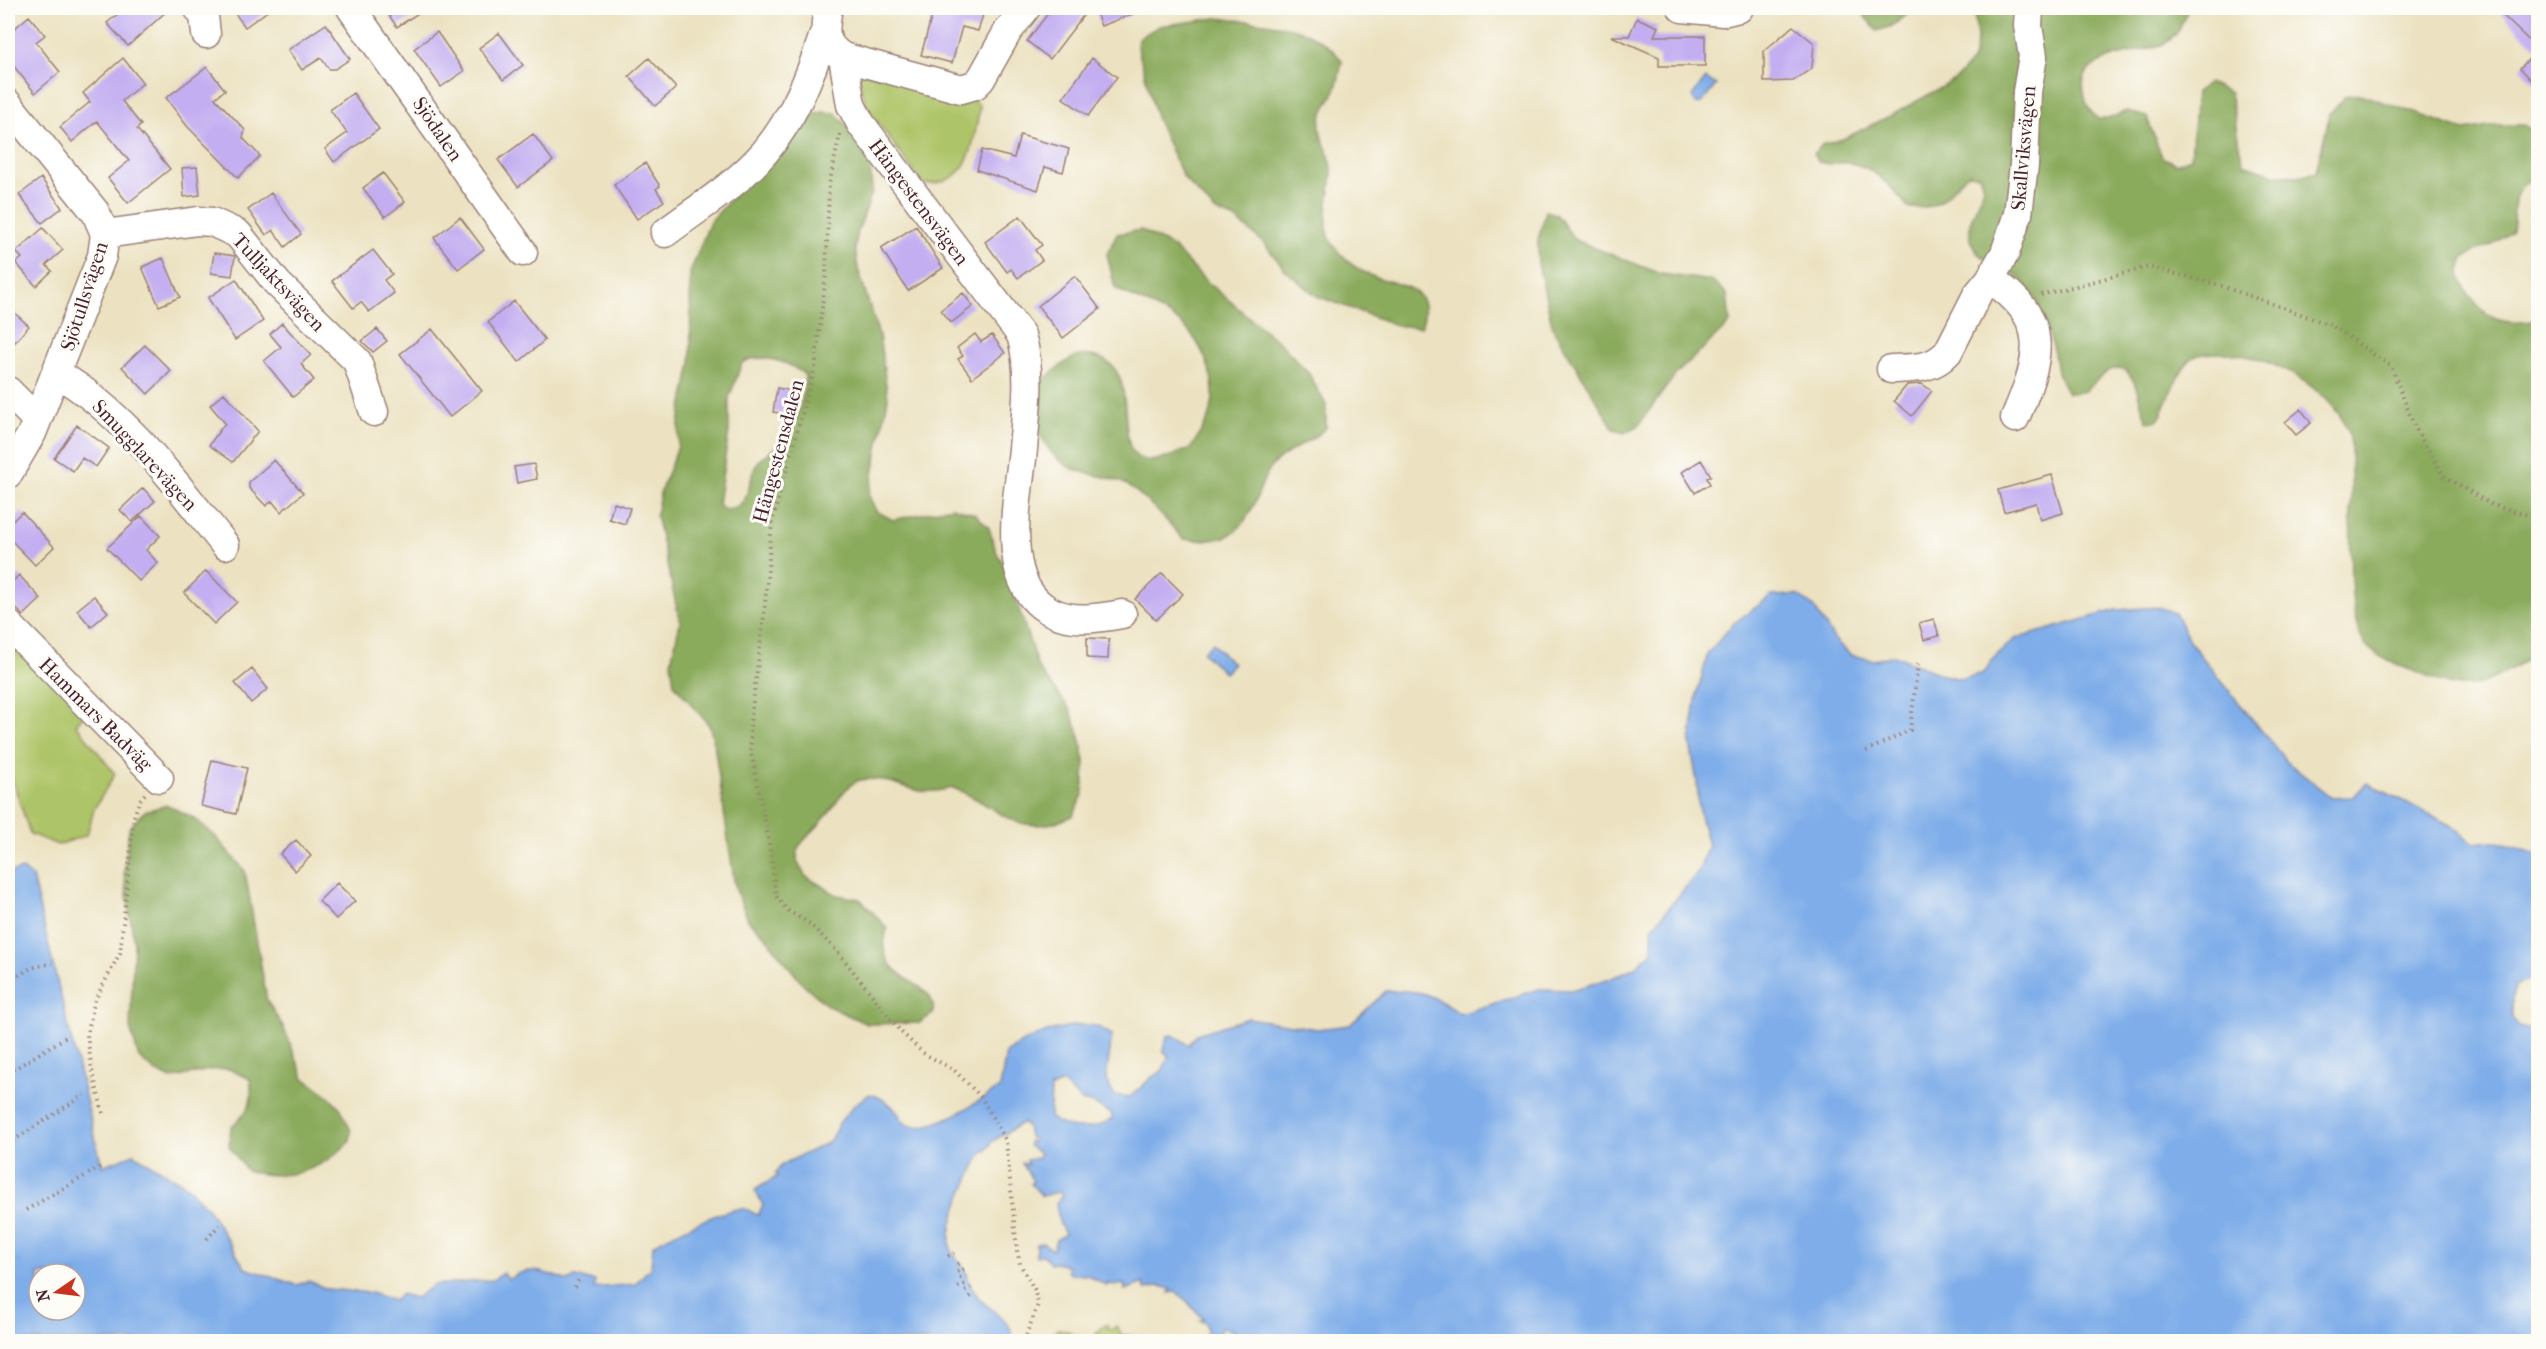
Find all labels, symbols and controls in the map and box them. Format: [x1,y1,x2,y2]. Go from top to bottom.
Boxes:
street label: Skallviksvägen [2007,84,2040,212]
street label: Sjödalen [408,93,468,166]
street label: Hängestensvägen [864,135,974,270]
street label: Tulljaktsvägen [227,228,330,336]
street label: Sjötullsvägen [56,238,113,354]
street label: Hängestensdalen [748,376,809,525]
street label: Smugglarevägen [87,395,202,516]
street label: Hammars Badväg [34,653,157,776]
north arrow [27,1262,87,1322]
text: N [32,1286,54,1304]

